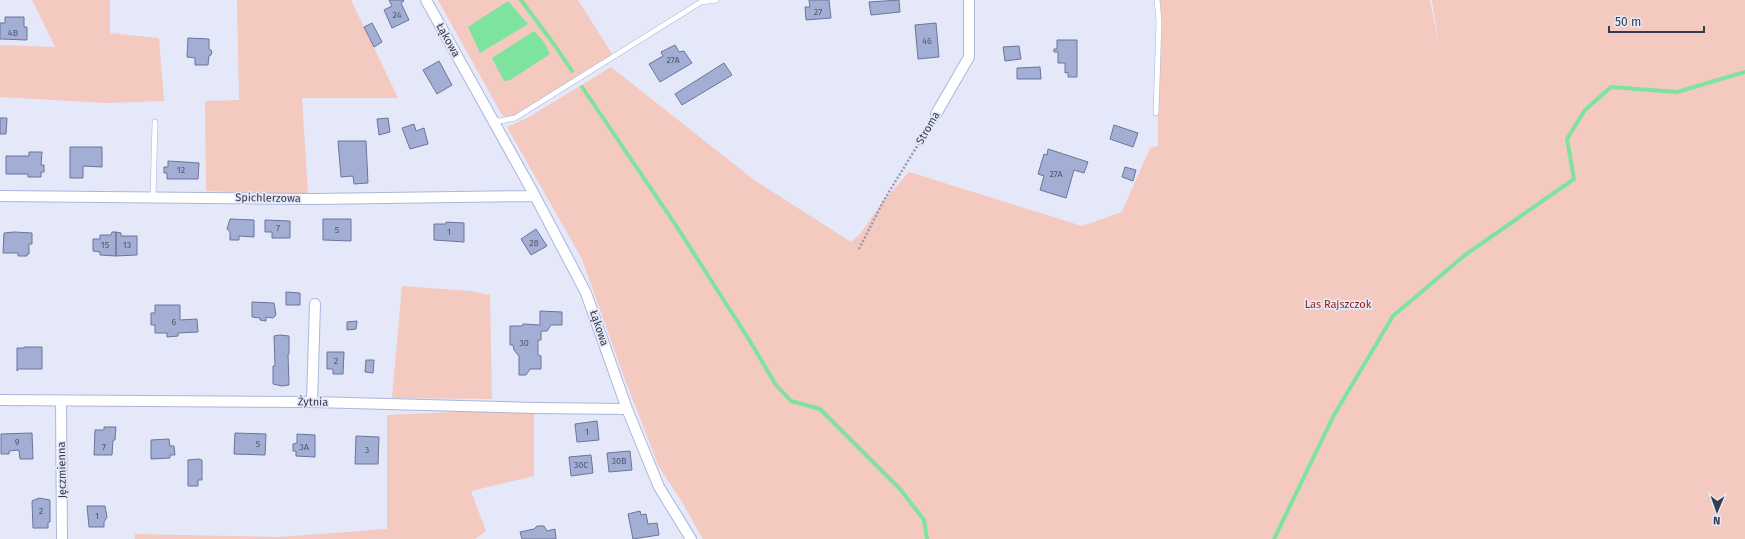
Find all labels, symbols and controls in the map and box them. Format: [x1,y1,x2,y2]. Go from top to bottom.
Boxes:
house number: 27 [814,7,822,17]
scale bar [1609,8,1704,34]
house number: 24 [392,10,402,20]
text: 50 m [1615,15,1641,29]
street label: Łąkowa [433,21,463,59]
house number: 4B [8,28,19,38]
house number: 46 [922,36,932,46]
house number: 27A [666,55,680,65]
street label: Stroma [913,109,943,147]
house number: 12 [177,165,185,175]
house number: 27A [1049,169,1063,179]
street label: Spichlerzowa [235,191,301,205]
house number: 7 [276,223,280,233]
house number: 5 [335,225,340,235]
house number: 1 [447,227,451,237]
house number: 28 [529,238,539,248]
house number: 15 [101,240,110,250]
house number: 13 [123,240,131,250]
park label: Las Rajszczok [1305,298,1372,311]
street label: Łąkowa [587,308,611,348]
house number: 6 [172,317,177,327]
house number: 30 [519,338,529,348]
house number: 2 [334,356,338,366]
street label: Żytnia [298,394,328,409]
house number: 1 [585,427,589,437]
house number: 9 [15,437,20,447]
house number: 5 [256,439,261,449]
street label: Jęczmienna [55,441,69,499]
house number: 7 [102,442,106,452]
house number: 3A [299,442,310,452]
house number: 3 [365,445,369,455]
house number: 30B [612,456,627,466]
house number: 30C [574,460,588,470]
north arrow [1697,491,1737,531]
house number: 2 [39,506,43,516]
house number: 1 [95,511,99,521]
text: N [1713,514,1721,527]

